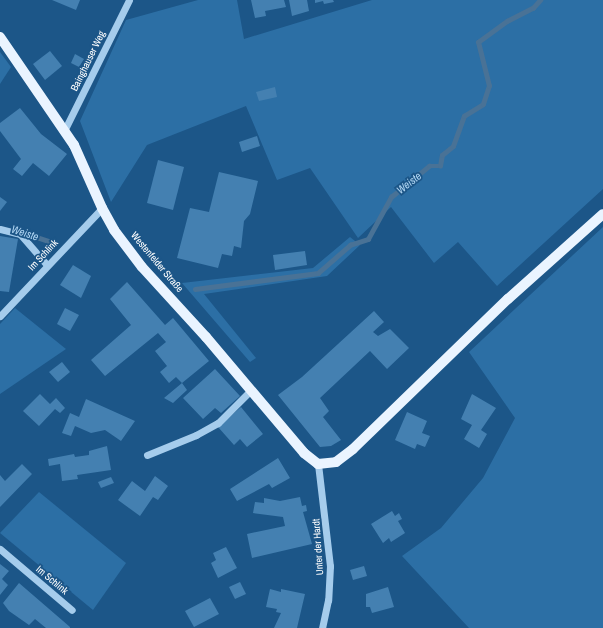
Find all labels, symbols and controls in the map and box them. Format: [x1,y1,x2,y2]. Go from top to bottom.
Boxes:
street label: Bainghauser Weg [68,29,108,93]
water label: Weiste [394,169,424,197]
water label: Weiste [10,222,40,244]
street label: Westenfelder Straße [128,229,186,295]
street label: Im Schlink [26,237,60,273]
street label: Unter der Hardt [310,518,326,576]
street label: Im Schlink [33,563,71,597]

